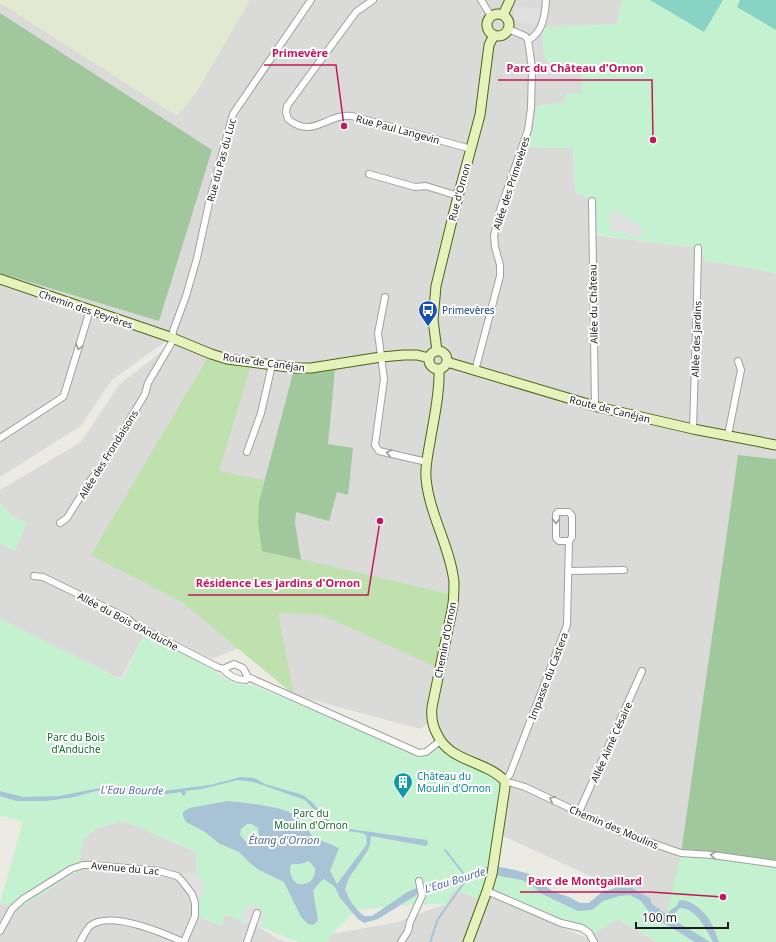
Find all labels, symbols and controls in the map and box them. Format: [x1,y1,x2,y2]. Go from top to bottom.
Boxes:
callout: Primevère [264,42,336,65]
text: Primevère [272,45,329,60]
callout: Parc du Château d'Ornon [498,57,652,80]
text: Parc du Château d'Ornon [506,60,644,75]
street label: Rue Paul Langevin [355,111,441,147]
street label: Rue du Pas du Luc [203,117,239,203]
street label: Allée des Primevères [489,134,533,231]
street label: Rue d'Ornon [445,162,473,222]
street label: Allée du Château [585,264,601,344]
street label: Chemin des Peyrères [37,286,135,332]
bus stop icon: Primevères [417,299,439,327]
street label: Allée des Jardins [688,300,704,378]
place label: Primevères [442,303,495,317]
one-way arrow [75,344,84,351]
street label: Route de Canéjan [222,349,306,375]
street label: Route de Canéjan [568,392,652,426]
street label: Allée des Frondaisons [75,407,141,501]
one-way arrow [385,450,392,458]
one-way arrow [552,518,560,524]
callout: Résidence Les jardins d'Ornon [188,572,368,595]
text: Résidence Les jardins d'Ornon [196,575,360,590]
street label: Allée du Bois d'Anduche [75,589,181,654]
street label: Chemin d'Ornon [431,601,459,679]
street label: Impasse du Castera [525,630,571,722]
street label: Allée Aimé Césaire [587,699,635,784]
park label: Parc du Bois d'Anduche [47,730,105,756]
place label: Château du Moulin d'Ornon [417,769,491,795]
building icon: Château du Moulin d'Ornon [392,771,414,799]
water label: L'Eau Bourde [100,781,164,798]
one-way arrow [548,796,556,804]
street label: Chemin des Moulins [567,802,661,852]
park label: Parc du Moulin d'Ornon [274,806,348,832]
water label: Étang d'Ornon [248,832,320,847]
one-way arrow [710,851,716,860]
street label: Avenue du Lac [90,858,160,878]
water label: L'Eau Bourde [422,863,488,896]
callout: Parc de Montgaillard [520,869,650,892]
text: Parc de Montgaillard [528,873,642,888]
scale bar [636,904,728,930]
text: 100 m [642,909,677,926]

